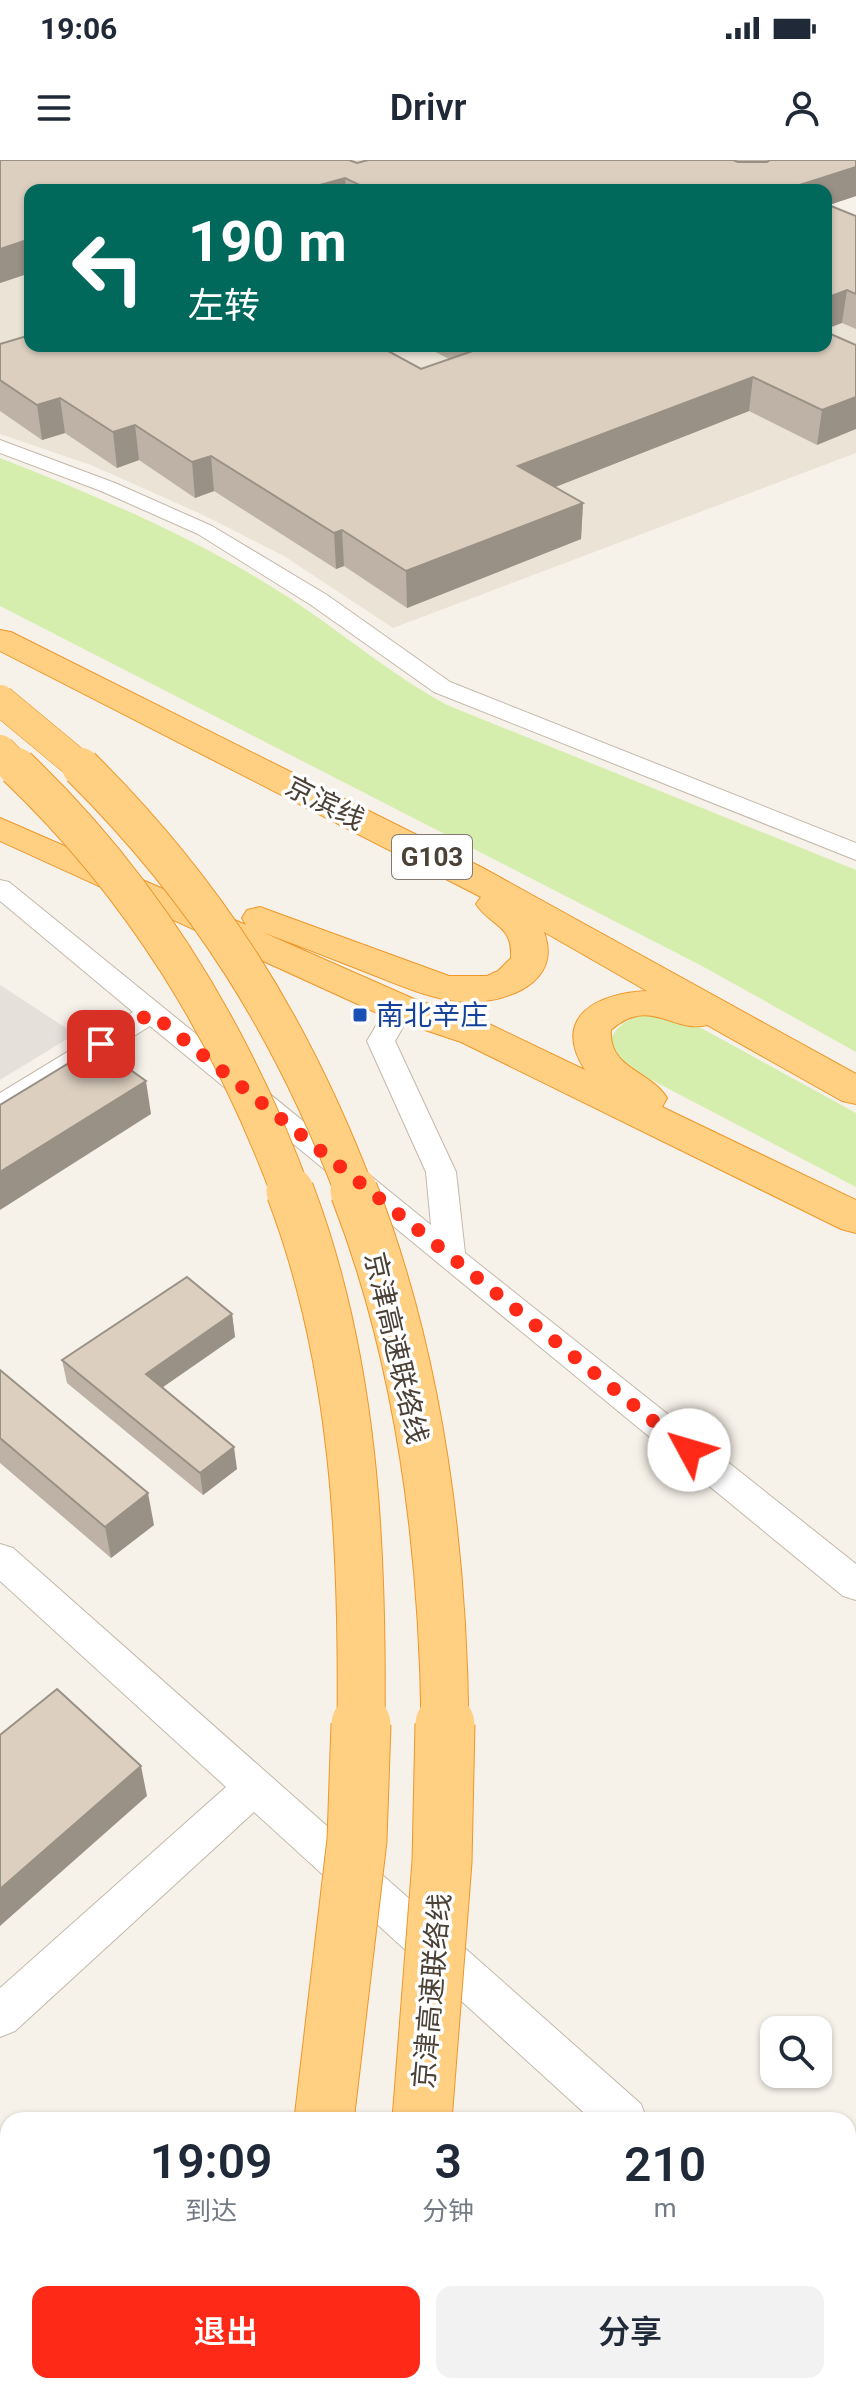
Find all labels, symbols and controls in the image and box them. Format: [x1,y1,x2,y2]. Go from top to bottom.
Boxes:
text: 19:06 [40,11,117,46]
icon: menu [32,86,76,130]
icon: person [780,86,824,130]
text: Drivr [390,87,466,129]
text: 190 m [188,209,347,275]
icon: left [56,216,160,320]
text: 左转 [188,285,260,327]
street label: 京滨线 [280,769,370,837]
road number: G103 [392,835,472,879]
place label: 南北辛庄 [376,999,488,1032]
marker: 南北辛庄 [351,1006,369,1024]
pin [67,1010,135,1078]
icon: arrive [79,1022,123,1066]
street label: 京津高速联络线 [358,1249,434,1447]
position arrow [647,1408,731,1492]
street label: 京津高速联络线 [407,1892,457,2090]
map controls [760,2016,832,2088]
button: search [760,2016,832,2088]
text: 19:09 [150,2133,273,2190]
text: 3 [435,2133,462,2190]
text: 210 [624,2136,706,2193]
text: m [654,2193,677,2223]
text: 到达 [185,2196,237,2226]
text: 分钟 [422,2196,474,2226]
button: 退出 [32,2286,420,2378]
button: 分享 [436,2286,824,2378]

